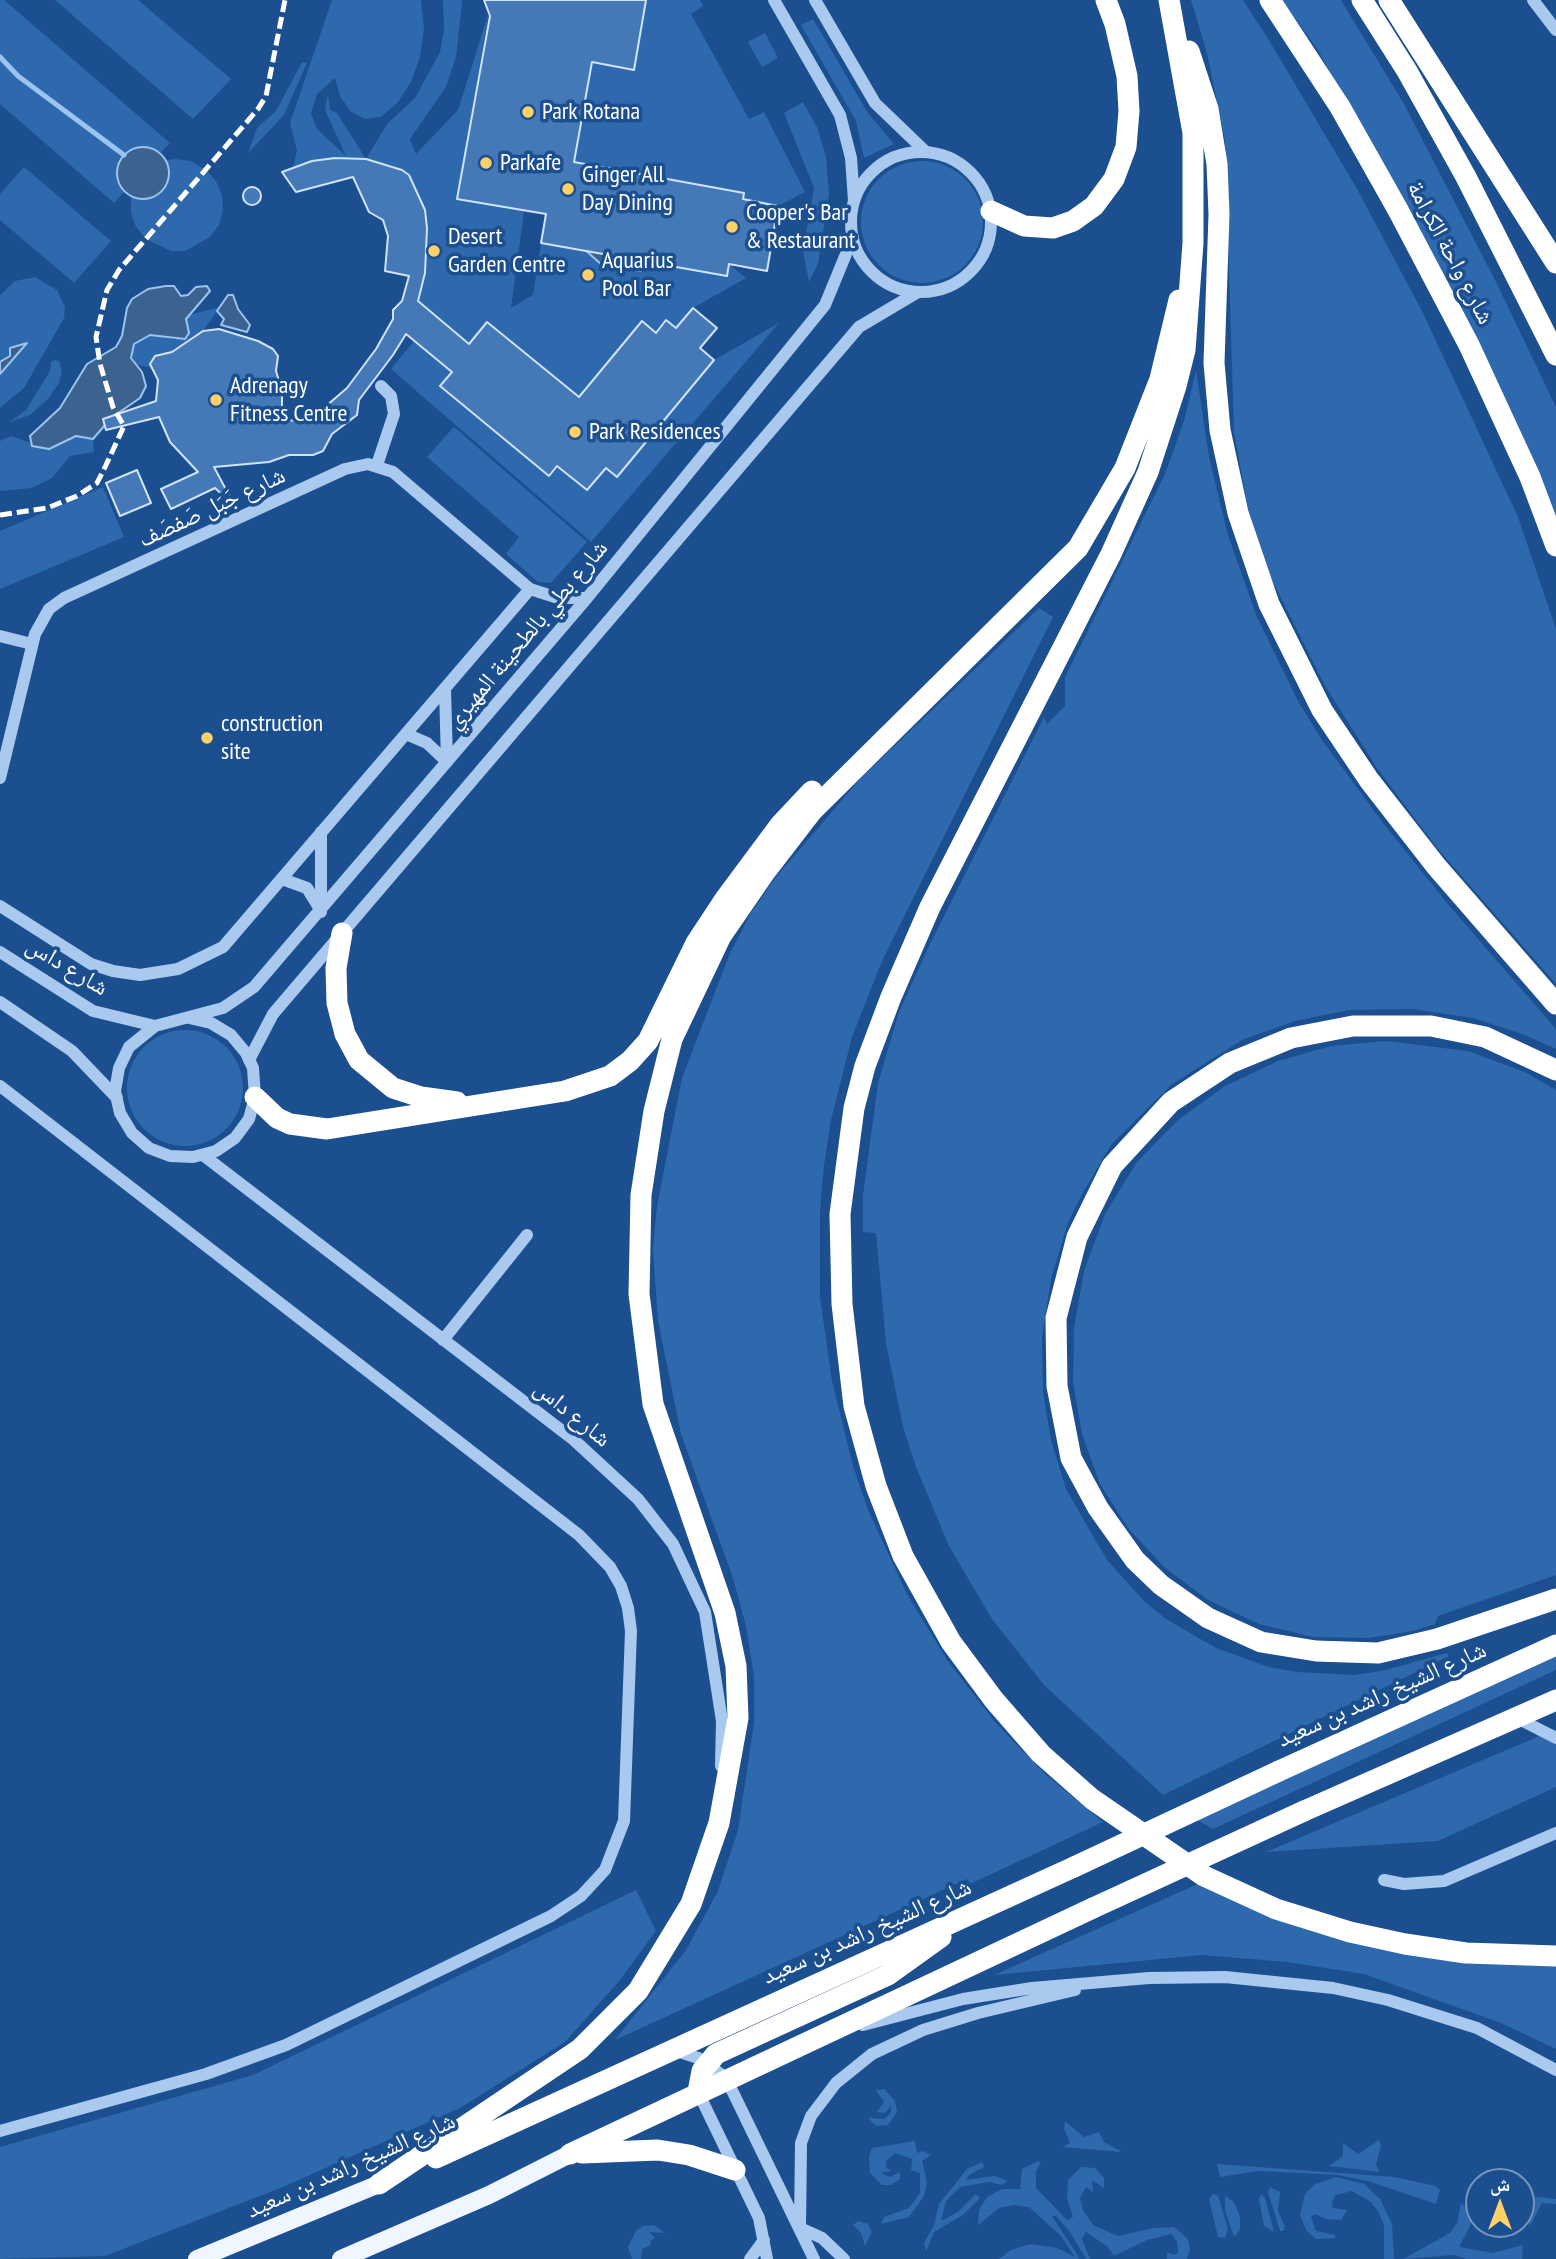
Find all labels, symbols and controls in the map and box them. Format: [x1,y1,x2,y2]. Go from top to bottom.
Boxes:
place label: Park Rotana [542,98,640,126]
marker: Park Rotana [520,104,536,120]
place label: Parkafe [500,149,561,177]
marker: Parkafe [478,155,494,171]
place label: Ginger All Day Dining [582,161,673,217]
street label: شارع واحة الكرامة [1400,177,1500,329]
marker: Ginger All Day Dining [560,181,576,197]
place label: Cooper's Bar & Restaurant [746,199,855,255]
marker: Cooper's Bar & Restaurant [724,219,740,235]
place label: Desert Garden Centre [448,223,566,279]
marker: Desert Garden Centre [426,243,442,259]
place label: Aquarius Pool Bar [602,247,674,303]
marker: Aquarius Pool Bar [580,267,596,283]
place label: Adrenagy Fitness Centre [230,372,347,428]
marker: Adrenagy Fitness Centre [208,392,224,408]
place label: Park Residences [589,418,721,446]
marker: Park Residences [567,424,583,440]
street label: شارع جَبَل صَفصَف [134,461,290,555]
street label: شارع بطي بالطحينة المهيري [440,535,614,735]
place label: construction site [221,710,323,766]
marker: construction site [199,730,215,746]
street label: شارع داس [21,931,113,1003]
street label: شارع داس [528,1374,616,1454]
street label: شارع الشيخ راشد بن سعيد [1273,1636,1491,1754]
street label: شارع الشيخ راشد بن سعيد [758,1873,976,1991]
street label: شارع الشيخ راشد بن سعيد [242,2107,460,2225]
north arrow [1465,2168,1535,2238]
text: ش [1490,2172,1510,2196]

